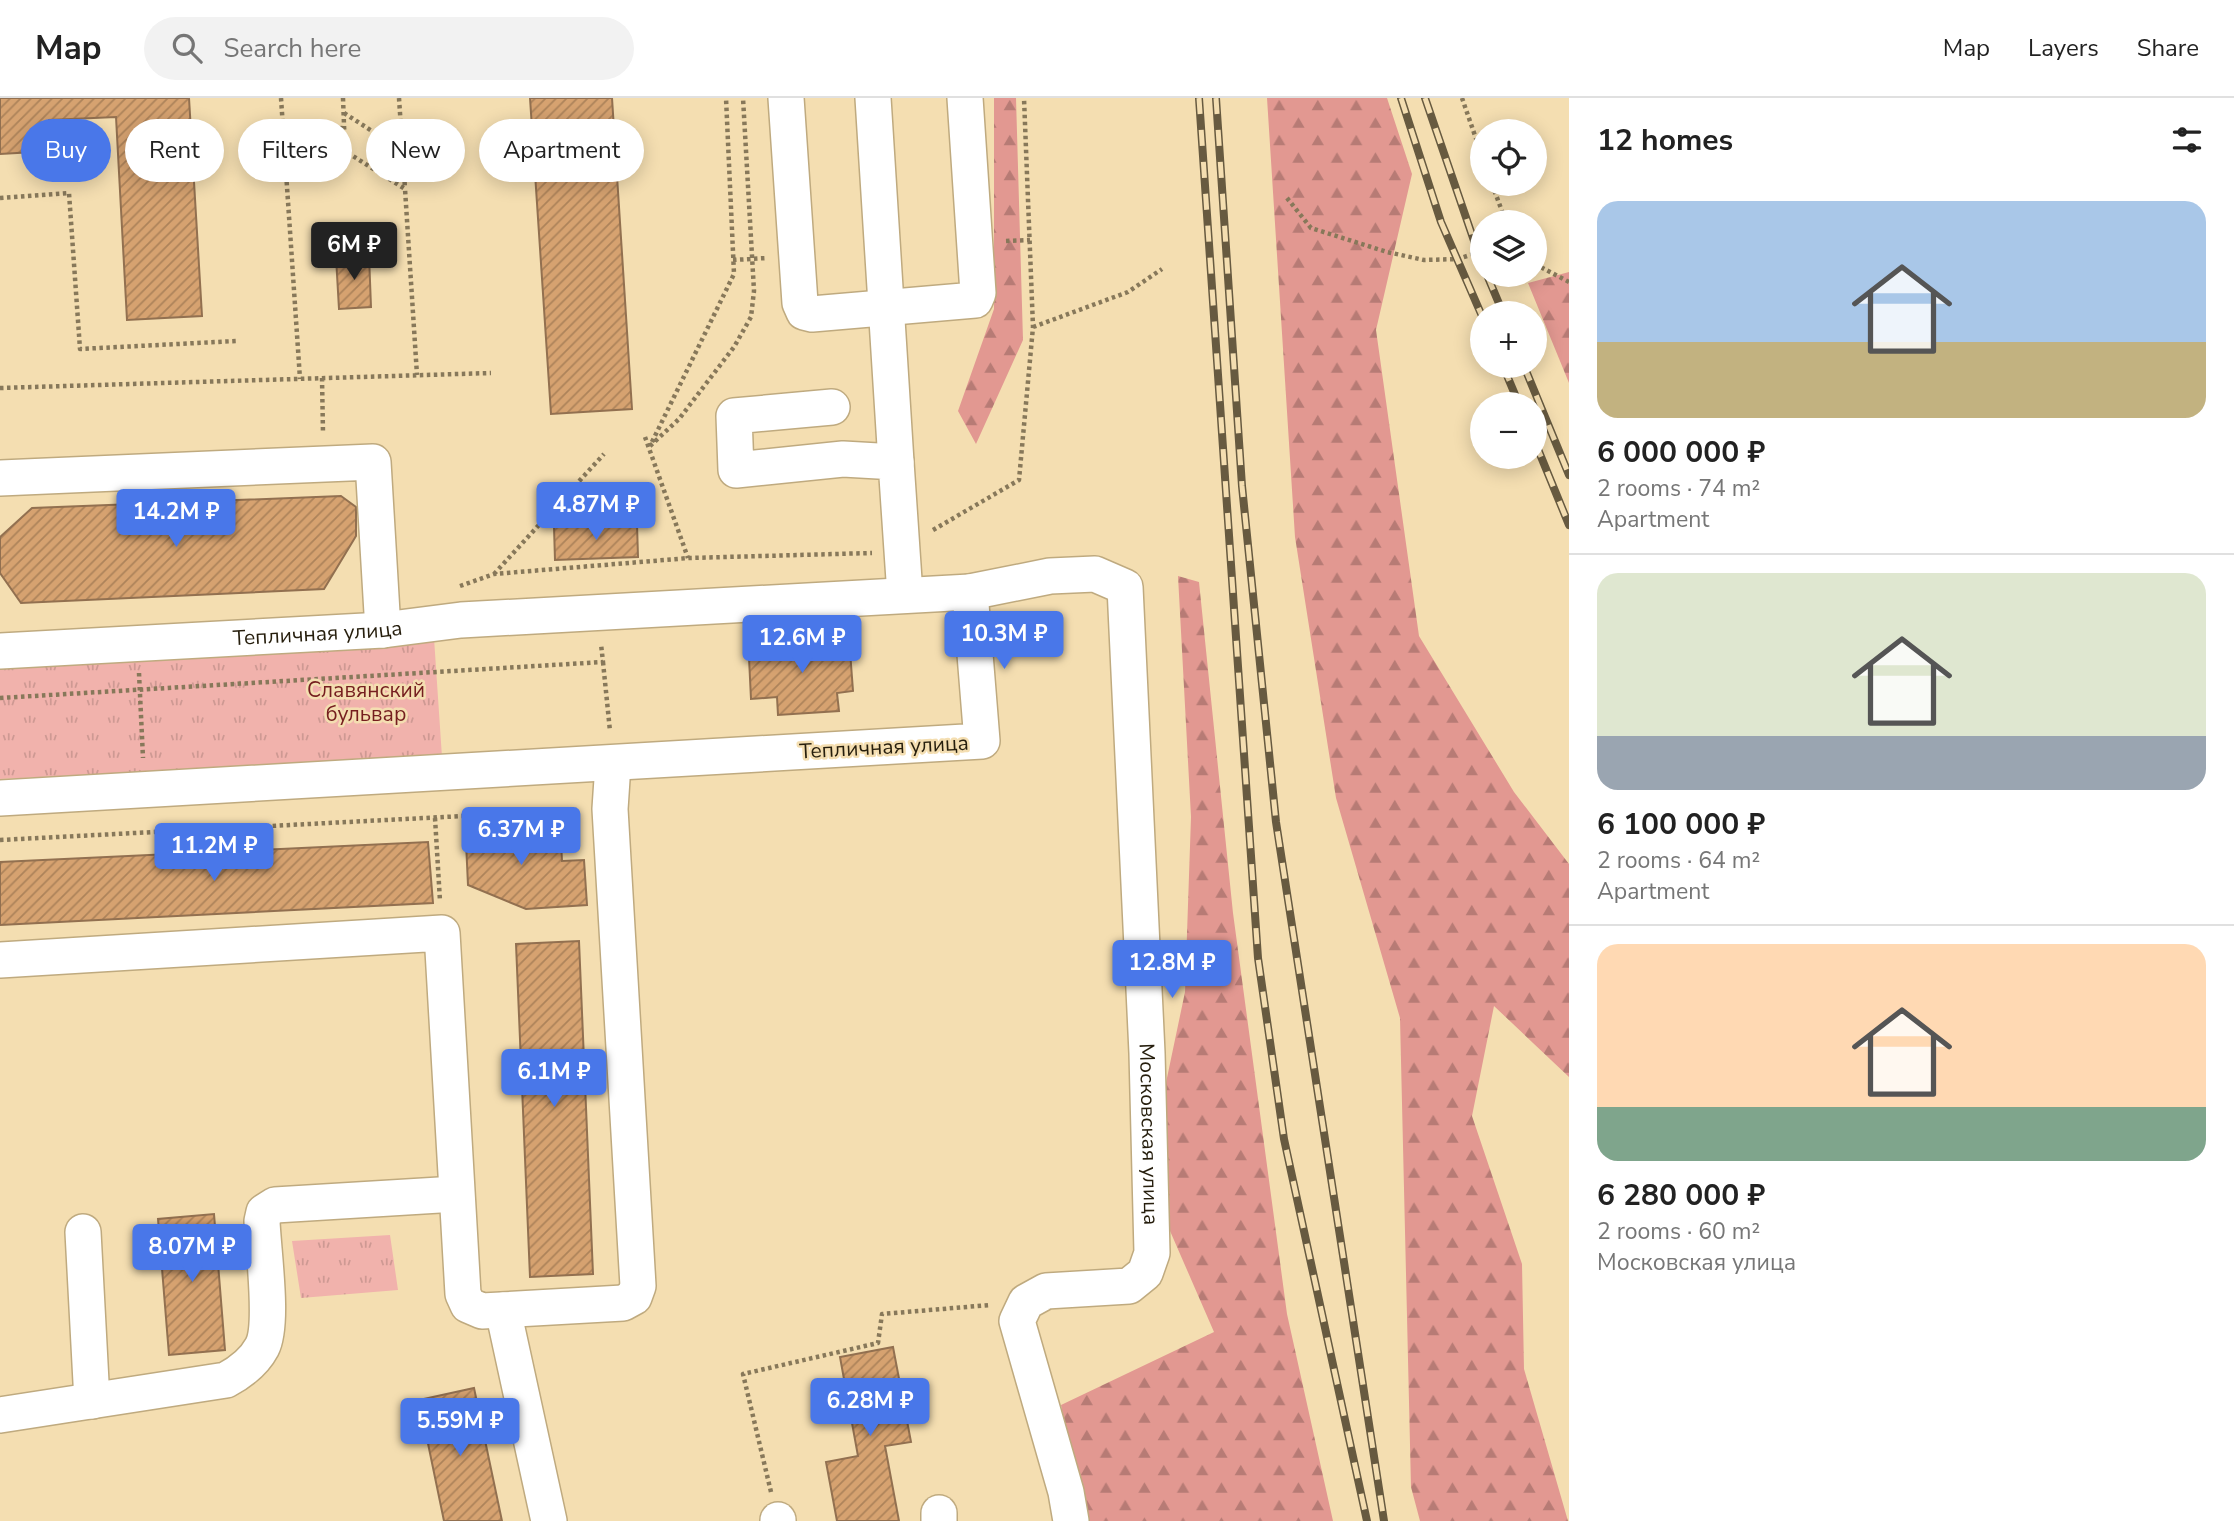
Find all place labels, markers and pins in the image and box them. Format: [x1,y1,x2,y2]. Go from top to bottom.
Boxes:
pin: 6M ₽ [313,222,395,282]
pin: 4.87M ₽ [531,482,661,542]
pin: 14.2M ₽ [111,490,241,549]
pin: 10.3M ₽ [939,612,1069,671]
pin: 12.6M ₽ [737,616,867,675]
pin: 6.37M ₽ [456,808,586,867]
pin: 11.2M ₽ [149,824,279,883]
pin: 12.8M ₽ [1107,940,1237,1000]
pin: 6.1M ₽ [497,1049,611,1109]
pin: 8.07M ₽ [127,1224,257,1284]
pin: 6.28M ₽ [805,1378,935,1438]
pin: 5.59M ₽ [395,1398,525,1458]

